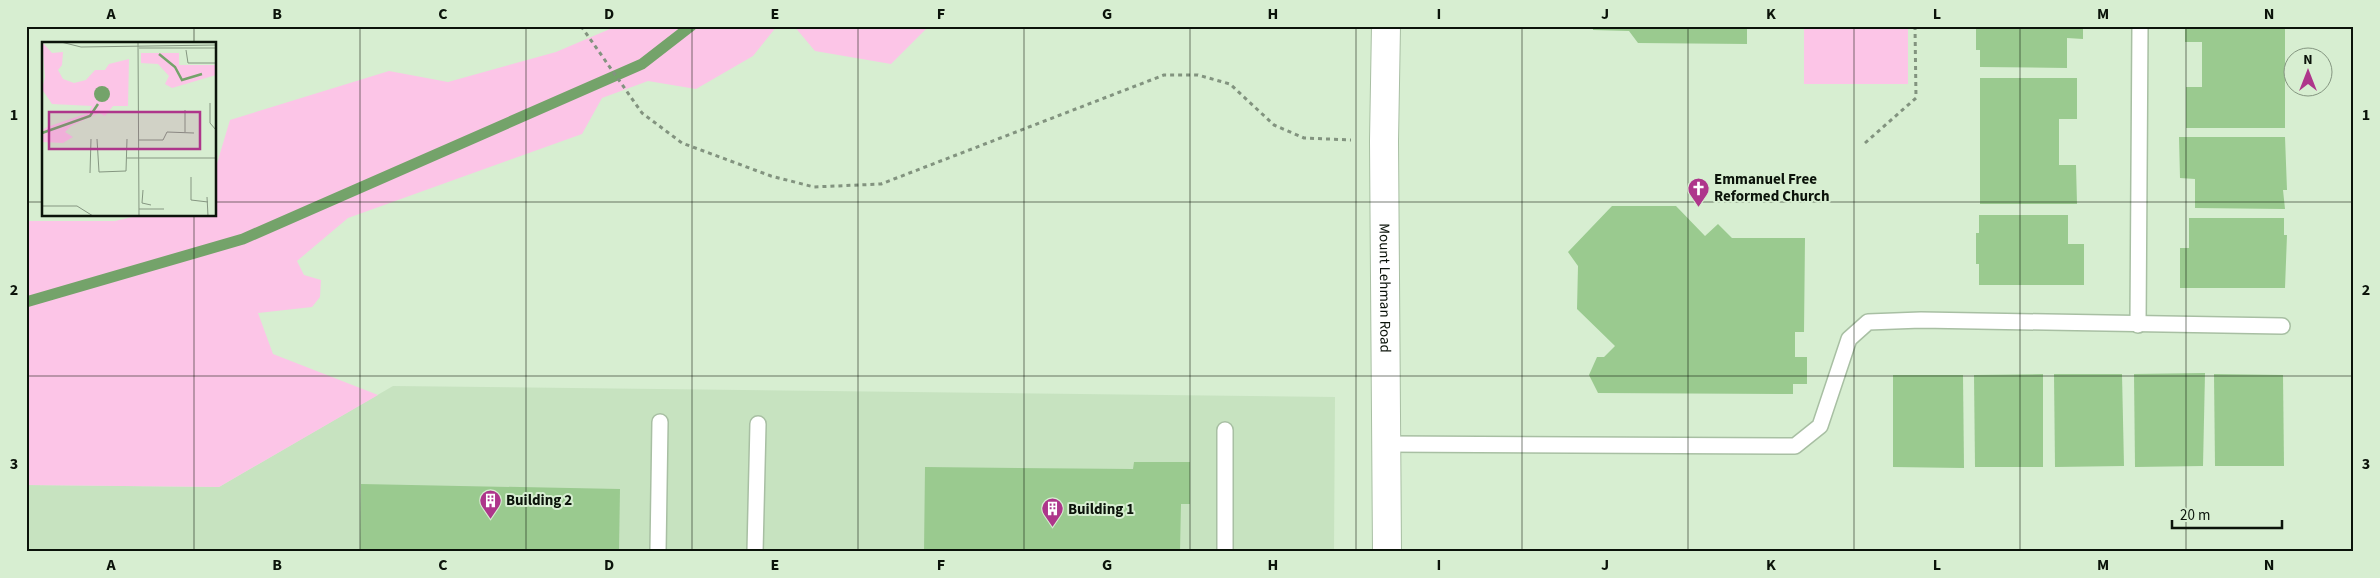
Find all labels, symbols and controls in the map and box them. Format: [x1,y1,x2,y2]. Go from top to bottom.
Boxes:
text: A [105,3,116,25]
text: B [272,3,282,25]
text: C [438,3,448,25]
text: D [604,3,614,25]
text: E [771,3,779,25]
text: F [937,3,945,25]
text: G [1102,3,1112,25]
text: H [1268,3,1278,25]
text: I [1437,3,1441,25]
text: J [1601,3,1609,25]
text: K [1766,3,1776,25]
text: L [1933,3,1941,25]
text: M [2097,3,2109,25]
text: N [2264,3,2274,25]
inset map [42,42,216,216]
north arrow [2282,48,2332,98]
text: N [2303,50,2313,70]
text: 1 [10,104,18,126]
text: 1 [2362,104,2370,126]
place label: Emmanuel Free Reformed Church [1714,169,1829,207]
church icon: Emmanuel Free Reformed Church [1686,176,1710,207]
street label: Mount Lehman Road [1374,223,1396,353]
text: 2 [10,279,18,301]
text: 2 [2362,279,2370,301]
text: 3 [10,453,18,475]
text: 3 [2362,453,2370,475]
building icon: Building 2 [478,488,502,519]
place label: Building 2 [506,490,572,511]
building icon: Building 1 [1040,497,1064,528]
scale bar [2172,498,2282,530]
place label: Building 1 [1068,499,1134,520]
text: 20 m [2180,505,2210,526]
text: A [105,554,116,576]
text: B [272,554,282,576]
text: C [438,554,448,576]
text: D [604,554,614,576]
text: E [771,554,779,576]
text: F [937,554,945,576]
text: G [1102,554,1112,576]
text: H [1268,554,1278,576]
text: I [1437,554,1441,576]
text: J [1601,554,1609,576]
text: K [1766,554,1776,576]
text: L [1933,554,1941,576]
text: M [2097,554,2109,576]
text: N [2264,554,2274,576]

